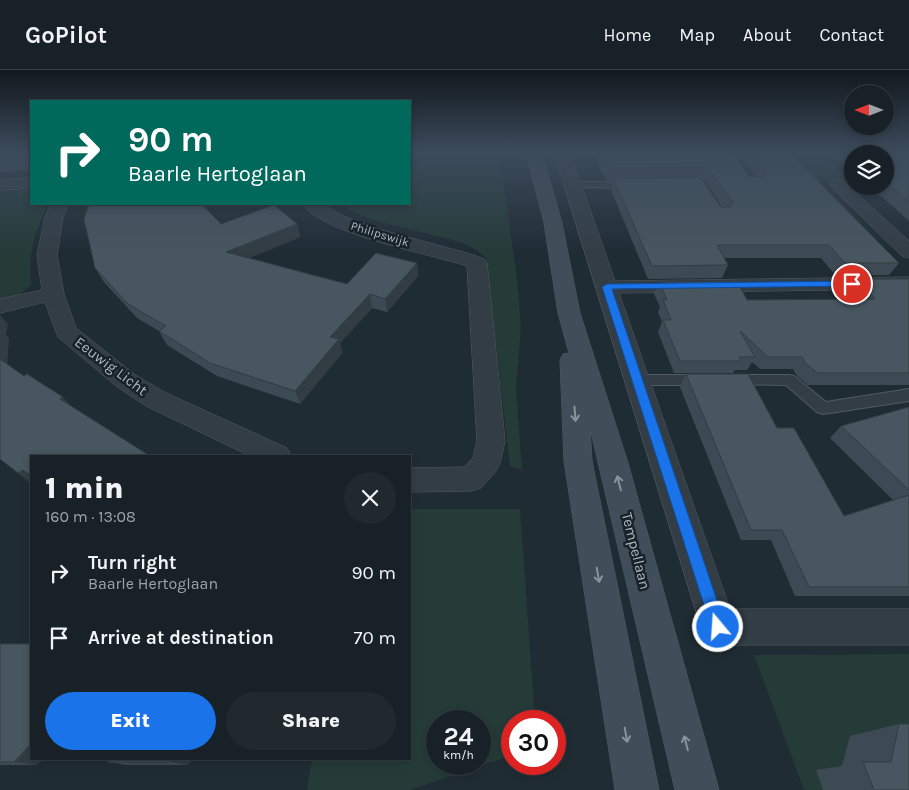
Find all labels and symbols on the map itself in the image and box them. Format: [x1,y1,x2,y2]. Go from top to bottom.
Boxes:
north arrow [844,85,894,135]
street label: Philipswijk [349,218,411,250]
pin [831,263,873,305]
street label: Eeuwig Licht [71,333,151,399]
one-way arrow [571,406,580,422]
one-way arrow [614,476,623,492]
street label: Tempellaan [618,511,654,591]
one-way arrow [594,566,604,582]
position arrow [691,600,743,652]
speed limit sign: 30 [501,710,566,775]
one-way arrow [622,727,632,743]
one-way arrow [681,735,690,751]

